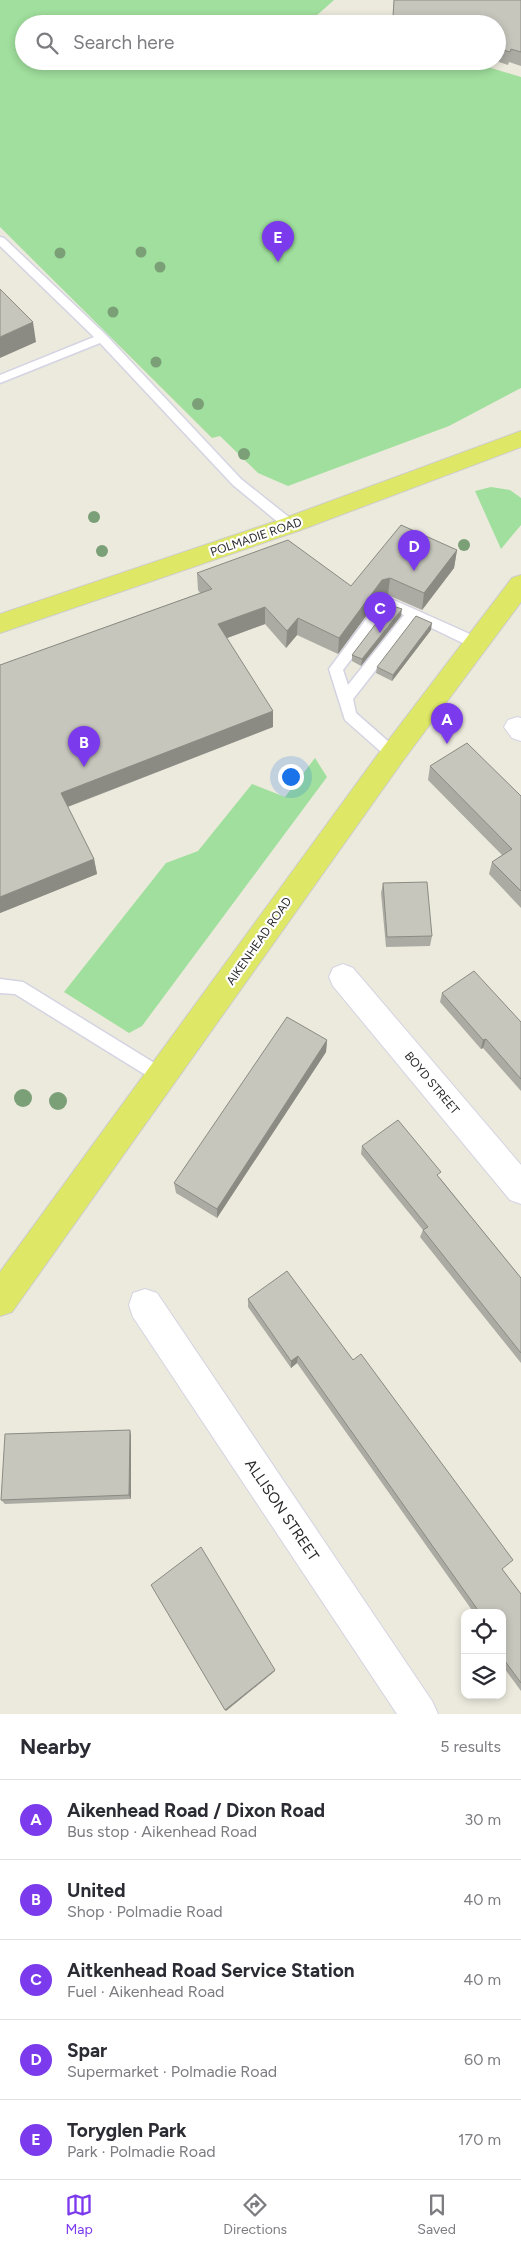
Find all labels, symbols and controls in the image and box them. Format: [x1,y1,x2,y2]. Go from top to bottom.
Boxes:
search box [15,15,506,70]
icon: search [33,29,61,57]
text: Search here [73,31,175,54]
pin: E [262,221,294,262]
street label: POLMADIE ROAD [209,515,303,559]
pin: D [398,530,430,571]
pin: C [364,592,396,633]
pin: A [431,703,463,744]
pin: B [68,726,100,767]
your location [278,764,304,790]
street label: AIKENHEAD ROAD [224,894,294,988]
street label: BOYD STREET [402,1049,462,1117]
street label: ALLISON STREET [241,1456,323,1565]
map controls [461,1609,506,1699]
button: locate [461,1609,506,1654]
button: layers [461,1654,506,1699]
text: Nearby [20,1734,91,1759]
text: 5 results [440,1737,501,1756]
text: Aikenhead Road / Dixon Road [67,1799,325,1822]
text: A [30,1810,42,1829]
text: 30 m [464,1810,501,1829]
text: Bus stop · Aikenhead Road [67,1822,257,1841]
text: United [67,1879,125,1902]
text: B [31,1890,41,1909]
text: 40 m [463,1890,501,1909]
text: Shop · Polmadie Road [67,1902,223,1921]
text: Aitkenhead Road Service Station [67,1959,355,1982]
text: C [30,1970,42,1989]
text: 40 m [463,1970,501,1989]
text: Fuel · Aikenhead Road [67,1982,224,2001]
text: Spar [67,2039,107,2062]
text: D [30,2050,42,2069]
text: 60 m [464,2050,501,2069]
text: Supermarket · Polmadie Road [67,2062,277,2081]
text: Toryglen Park [67,2119,186,2142]
text: E [31,2130,41,2149]
text: 170 m [458,2130,501,2149]
text: Park · Polmadie Road [67,2142,216,2161]
tab: Map [65,2191,93,2238]
tab: Directions [223,2191,287,2238]
tab: Saved [417,2191,456,2238]

